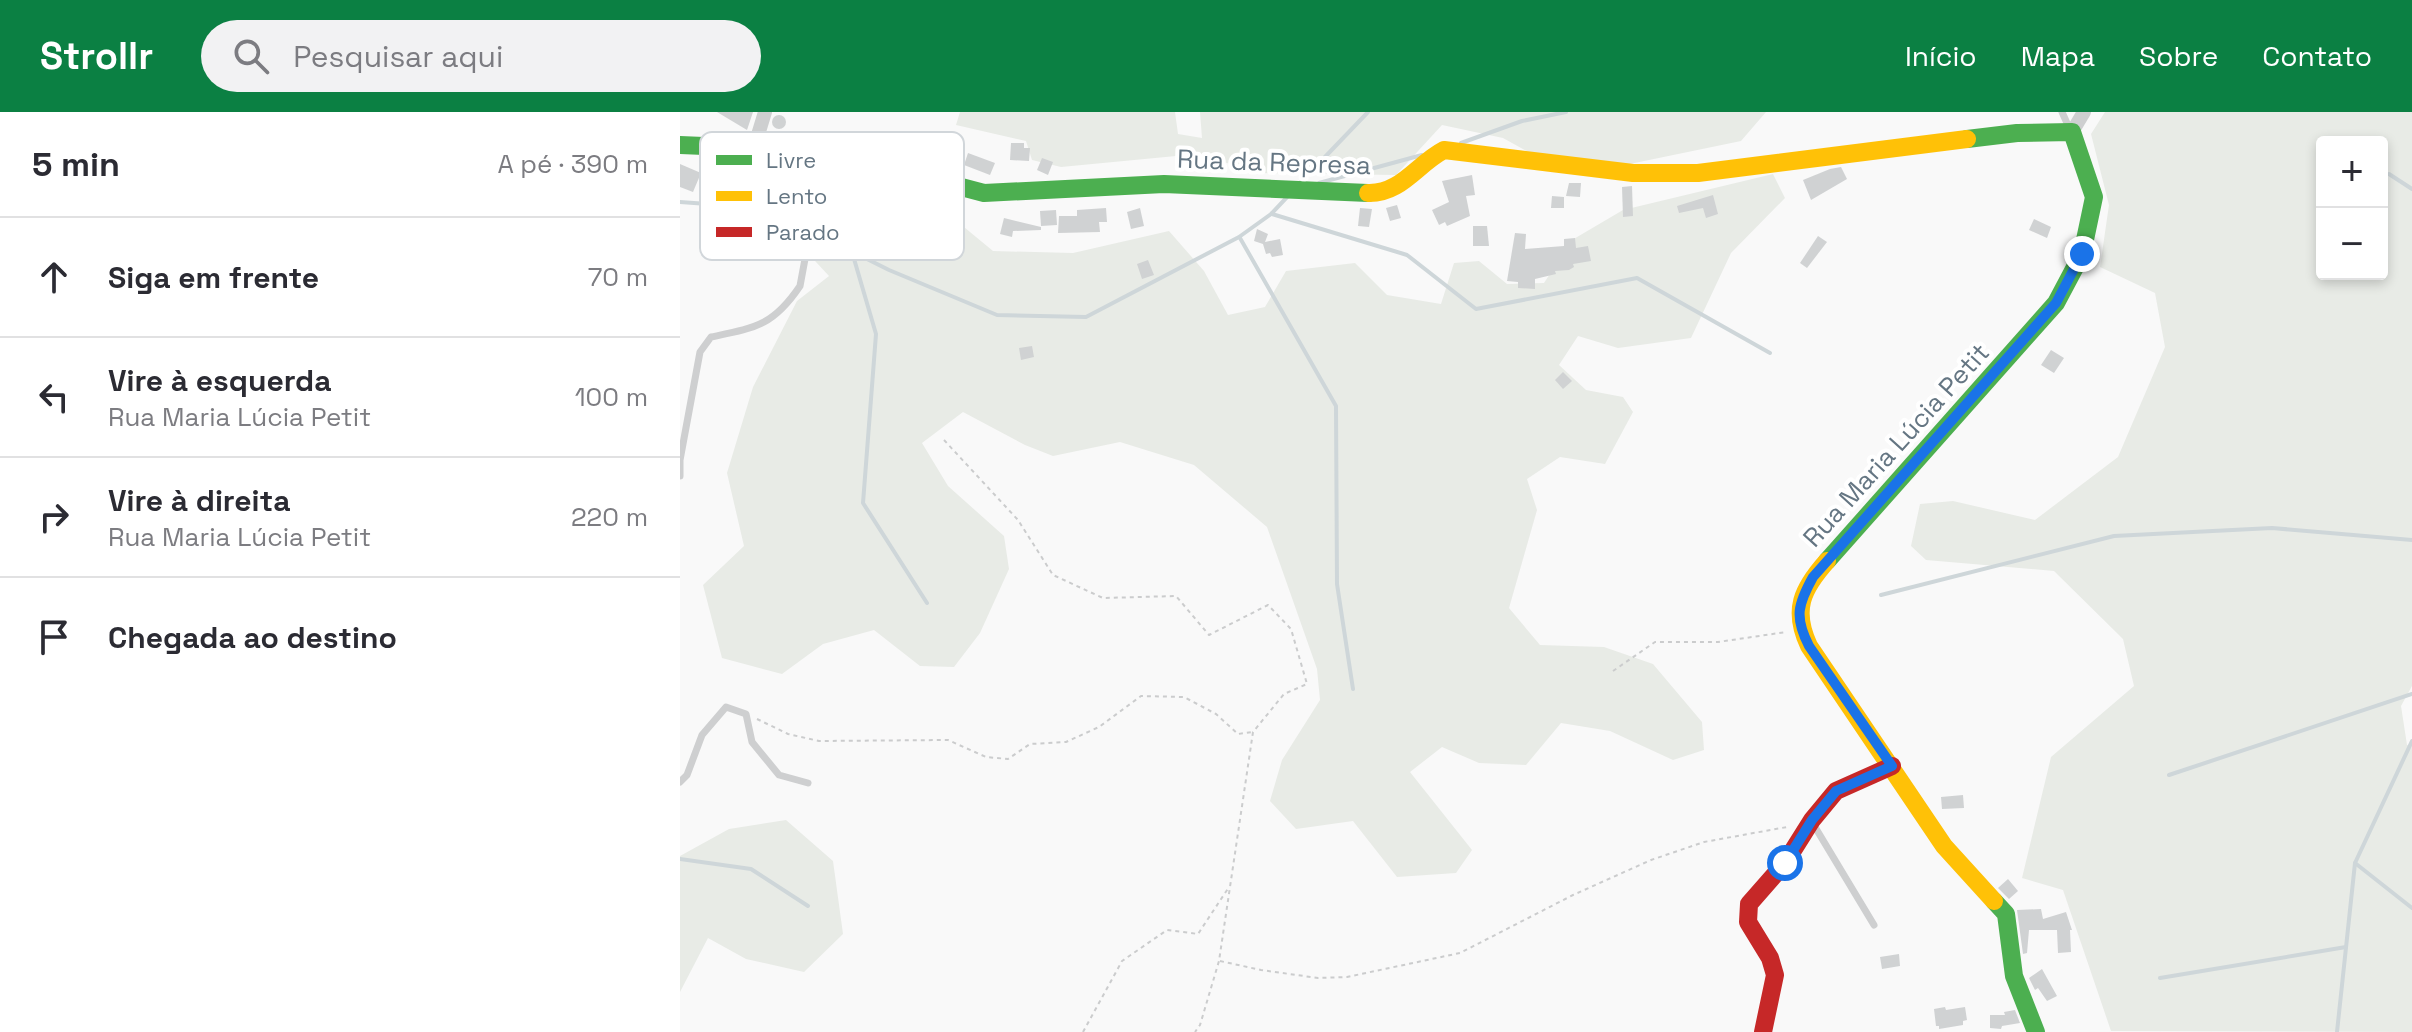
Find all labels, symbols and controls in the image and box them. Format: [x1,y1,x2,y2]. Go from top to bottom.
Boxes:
search box [201,20,761,92]
text: Strollr [40,32,153,80]
icon: search [229,34,273,78]
text: Pesquisar aqui [293,37,503,76]
text: Início [1905,38,1977,74]
text: Mapa [2021,38,2095,74]
text: Sobre [2139,38,2218,74]
text: Contato [2262,38,2372,74]
legend [700,132,964,260]
map controls [2316,136,2388,280]
button: + [2316,136,2388,208]
street label: Rua da Represa [1176,142,1372,182]
text: 5 min [32,143,120,186]
text: Livre [766,146,816,174]
text: A pé · 390 m [498,147,648,181]
text: Lento [766,182,827,210]
button: − [2316,208,2388,280]
text: Parado [766,218,840,246]
route end [2064,236,2100,272]
icon: ahead [32,255,76,299]
text: Siga em frente [108,258,319,297]
text: 70 m [588,260,648,294]
street label: Rua Maria Lúcia Petit [1795,336,1997,554]
text: Vire à esquerda [108,361,332,400]
icon: left [32,375,76,419]
text: 100 m [575,380,648,414]
text: Rua Maria Lúcia Petit [108,400,371,434]
text: Vire à direita [108,481,291,520]
icon: right [32,495,76,539]
text: 220 m [571,500,648,534]
text: Rua Maria Lúcia Petit [108,520,371,554]
icon: arrive [32,615,76,659]
text: Chegada ao destino [108,618,397,657]
route start [1767,845,1803,881]

